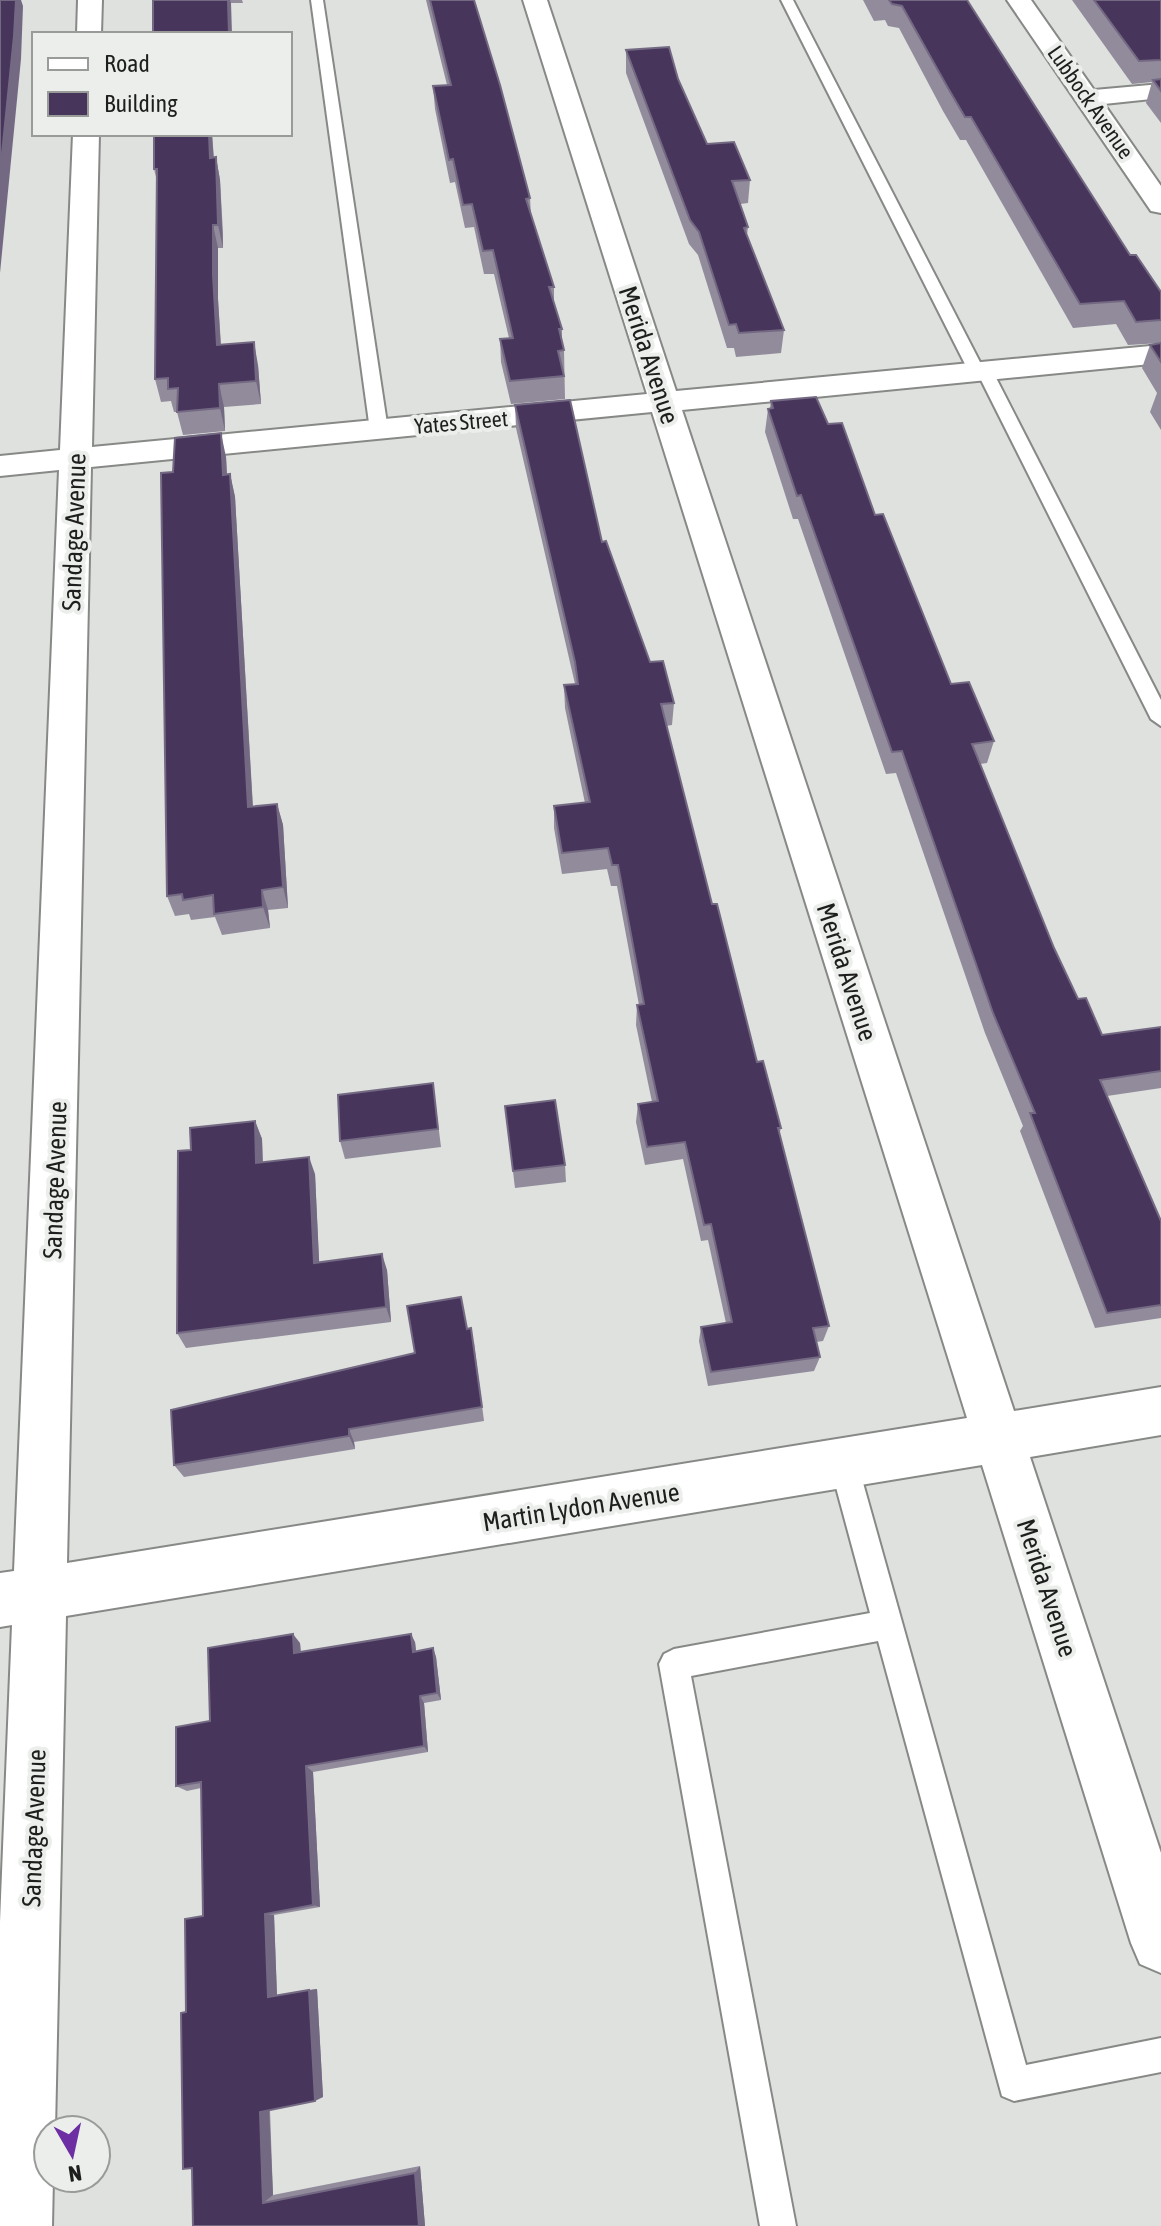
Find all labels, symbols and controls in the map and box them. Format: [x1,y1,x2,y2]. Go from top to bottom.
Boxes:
legend [32,32,292,136]
street label: Lubbock Avenue [1042,40,1140,164]
text: Road [104,50,150,77]
text: Building [104,90,178,117]
street label: Merida Avenue [613,282,685,428]
street label: Yates Street [413,405,509,439]
street label: Sandage Avenue [56,453,92,611]
street label: Merida Avenue [811,899,883,1045]
street label: Sandage Avenue [37,1101,73,1259]
street label: Martin Lydon Avenue [480,1477,682,1537]
street label: Merida Avenue [1011,1515,1083,1661]
street label: Sandage Avenue [16,1749,52,1907]
north arrow [32,2114,112,2194]
text: N [67,2160,84,2188]

